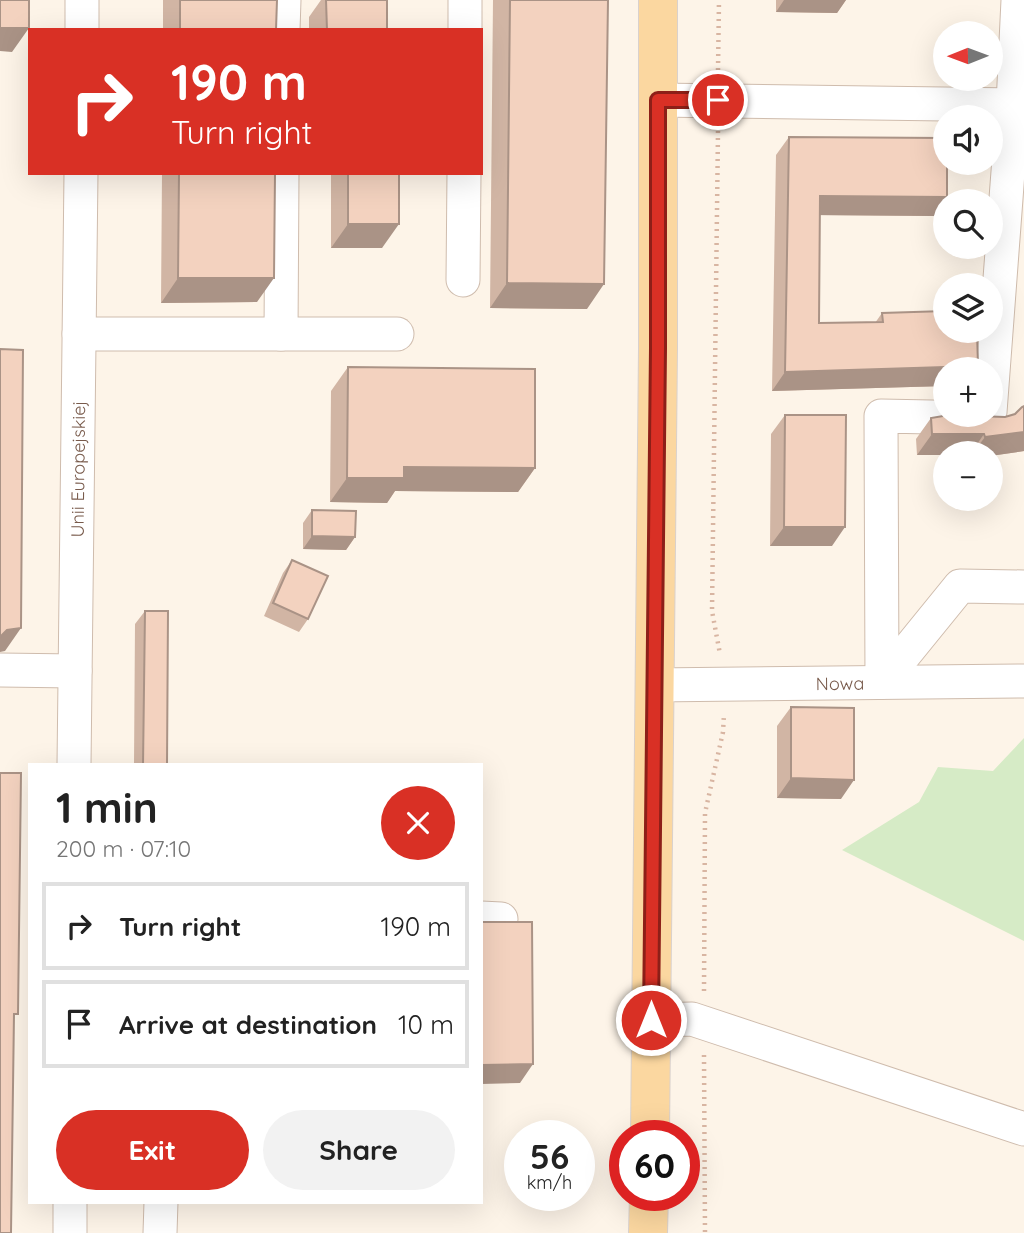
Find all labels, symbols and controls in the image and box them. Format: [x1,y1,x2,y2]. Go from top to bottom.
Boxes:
north arrow [933,21,1003,91]
map controls [933,21,1003,511]
text: 190 m [171,51,307,112]
icon: right [56,56,147,147]
pin [688,70,748,130]
icon: arrive [699,81,737,119]
button: sound [933,105,1003,175]
text: Turn right [171,112,312,152]
button: search [933,189,1003,259]
button: layers [933,273,1003,343]
button: + [933,357,1003,427]
street label: Unii Europejskiej [65,401,90,537]
button: − [933,441,1003,511]
street label: Nowa [816,671,864,695]
text: 1 min [56,781,158,834]
button: close [381,786,455,860]
text: 200 m · 07:10 [56,834,191,863]
icon: right [60,907,98,945]
text: Turn right [119,910,241,943]
text: 190 m [381,910,451,943]
position arrow [614,983,688,1057]
icon: arrive [60,1005,98,1043]
text: Arrive at destination [119,1008,377,1041]
text: 10 m [398,1008,454,1041]
button: Exit [56,1110,249,1190]
button: Share [263,1110,455,1190]
speed limit sign: 60 [609,1120,700,1211]
text: 56 [530,1134,569,1178]
text: km/h [527,1171,572,1194]

